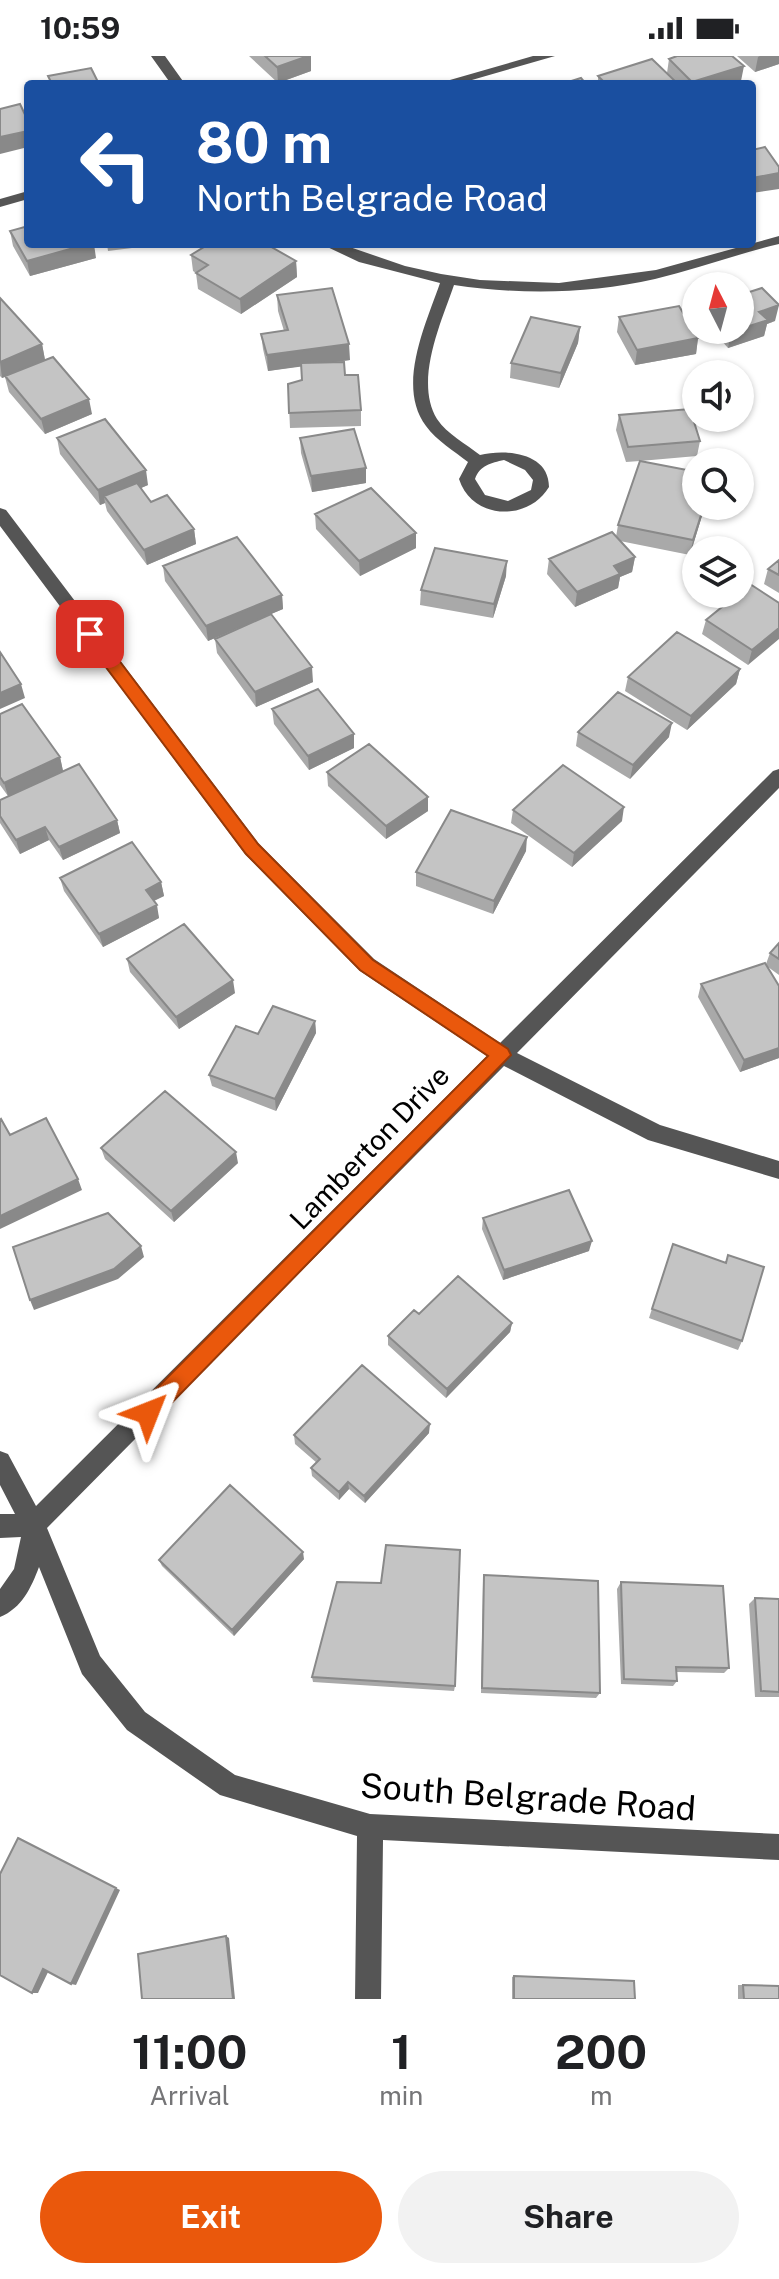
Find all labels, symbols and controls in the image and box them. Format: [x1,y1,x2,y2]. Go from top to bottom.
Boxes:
text: 10:59 [40,10,120,46]
text: 80 m [196,110,332,176]
icon: left [64,112,168,216]
text: North Belgrade Road [196,177,548,219]
north arrow [682,272,754,344]
map controls [682,272,754,608]
button: sound [682,360,754,432]
button: search [682,448,754,520]
button: layers [682,536,754,608]
pin [56,600,124,668]
icon: arrive [68,612,112,656]
street label: Lamberton Drive [283,1058,455,1236]
position arrow [106,1371,190,1455]
street label: South Belgrade Road [359,1765,697,1829]
text: 11:00 [132,2023,247,2080]
text: 1 [391,2023,412,2080]
text: 200 [555,2023,647,2080]
text: Arrival [149,2080,230,2111]
text: min [379,2080,423,2111]
text: m [590,2080,612,2111]
button: Exit [40,2171,382,2263]
button: Share [398,2171,739,2263]

